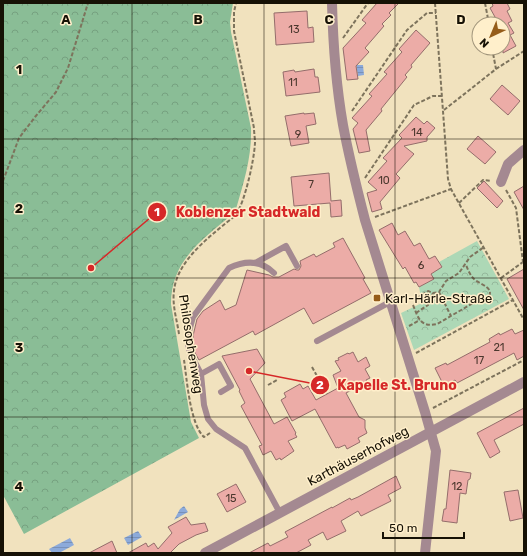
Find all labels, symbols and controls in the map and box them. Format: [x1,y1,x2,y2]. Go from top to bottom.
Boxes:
text: A [61,12,71,27]
text: B [193,12,203,27]
text: C [324,12,334,27]
text: D [456,12,466,27]
north arrow [471,16,511,56]
house number: 13 [288,23,300,36]
text: N [477,35,492,50]
text: 1 [16,62,22,77]
house number: 11 [288,76,298,89]
house number: 14 [411,126,423,139]
house number: 9 [295,128,301,141]
house number: 10 [378,174,390,187]
house number: 7 [308,178,314,191]
callout: Koblenzer Stadtwald [147,199,328,225]
text: 2 [15,201,23,216]
text: Koblenzer Stadtwald [176,204,320,221]
text: 1 [154,205,160,219]
house number: 6 [418,259,425,272]
place label: Karl-Härle-Straße [385,291,492,306]
street label: Philosophenweg [175,293,206,395]
marker: Karl-Härle-Straße [372,293,382,303]
text: 3 [15,340,24,355]
house number: 21 [493,341,505,354]
house number: 17 [474,354,485,367]
callout: Kapelle St. Bruno [310,372,465,398]
text: Kapelle St. Bruno [337,377,457,394]
text: 2 [316,378,324,392]
street label: Karthäuserhofweg [305,423,412,490]
text: 4 [15,479,24,494]
house number: 12 [451,480,463,493]
house number: 15 [225,492,237,505]
scale bar [383,514,464,540]
text: 50 m [389,521,417,535]

